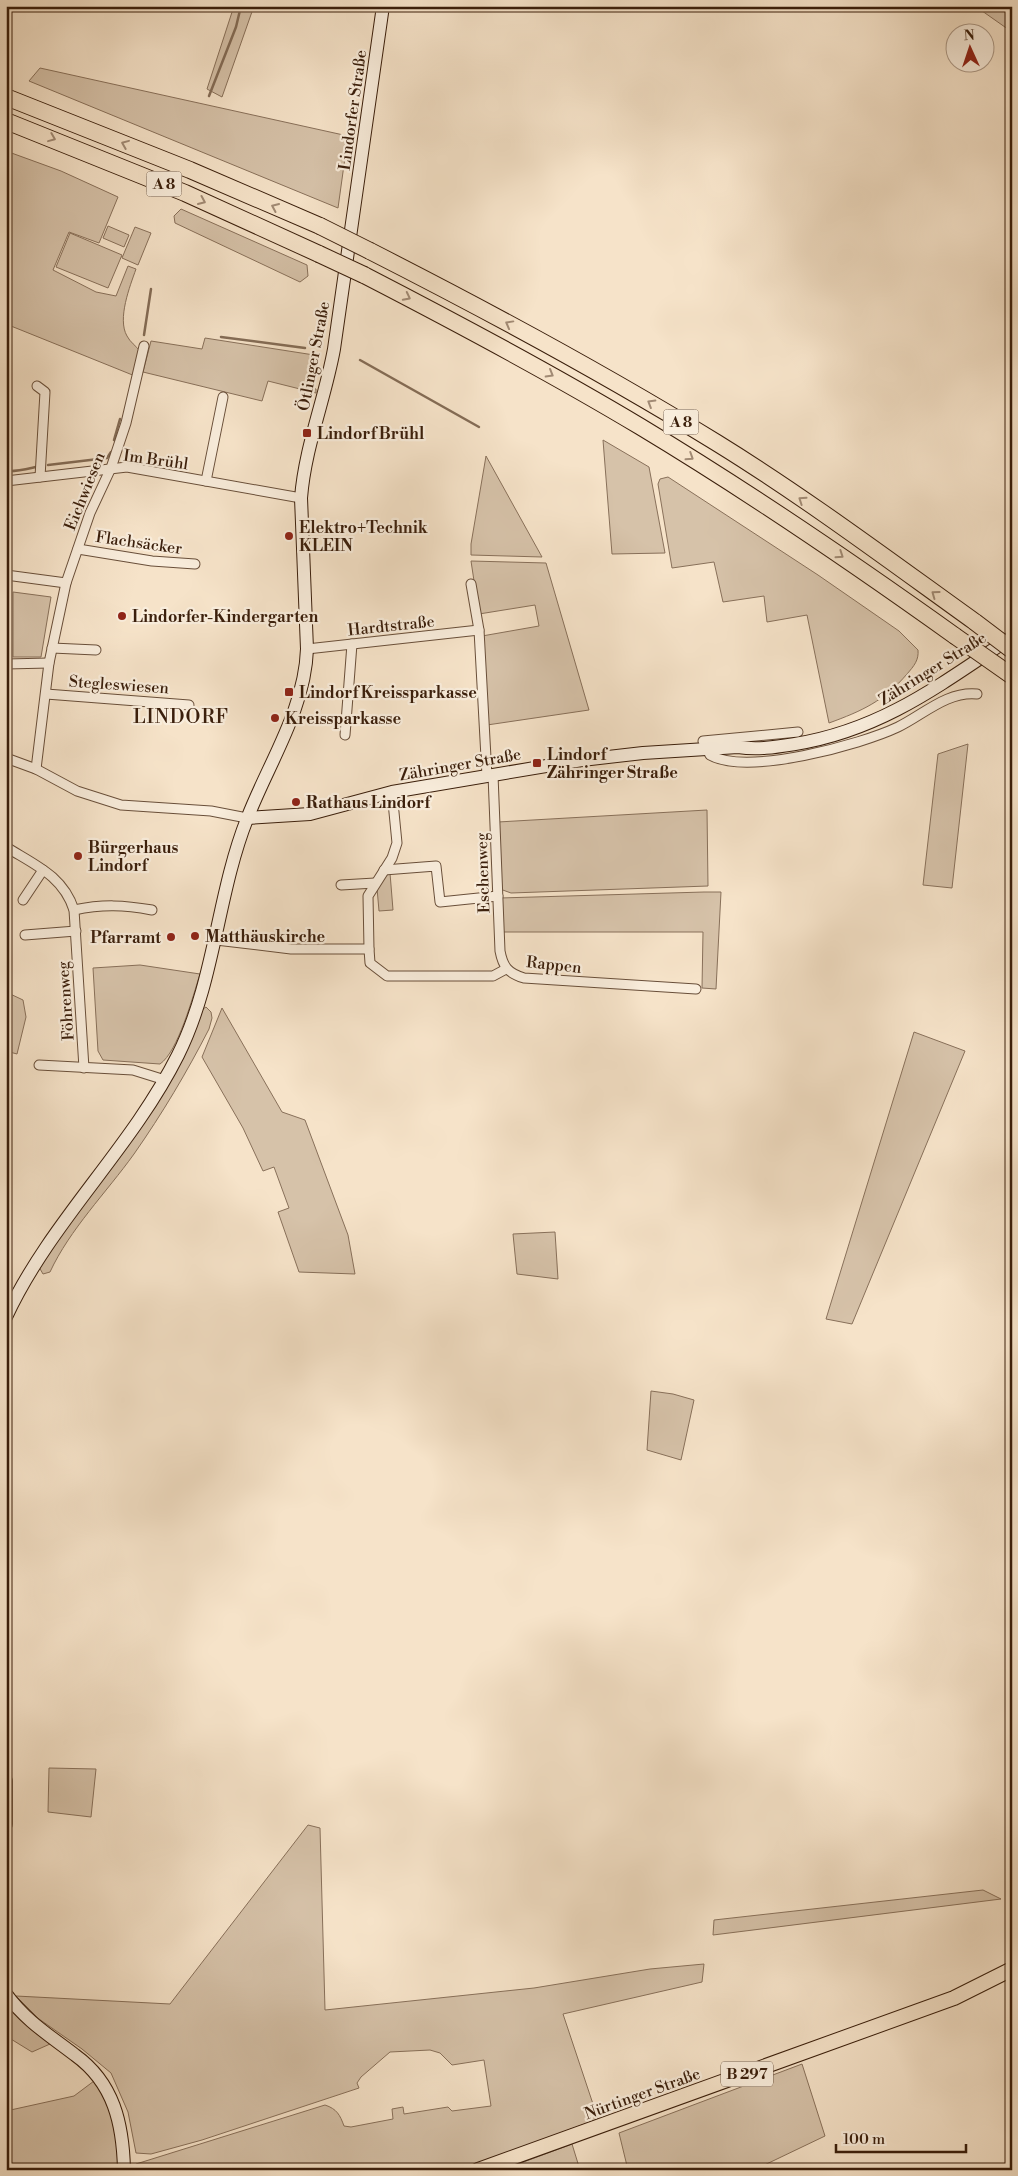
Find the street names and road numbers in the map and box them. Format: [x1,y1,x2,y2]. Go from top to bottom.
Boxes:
street label: Lindorfer Straße [335,49,371,172]
road number: A 8 [146,172,182,196]
street label: Ötlinger Straße [292,299,334,413]
road number: A 8 [664,410,698,434]
street label: Im Brühl [122,446,190,474]
street label: Eichwiesen [60,449,110,533]
street label: Flachsäcker [94,527,184,559]
street label: Hardtstraße [347,611,436,640]
street label: Zähringer Straße [875,628,990,710]
street label: Stegleswiesen [68,672,170,698]
street label: Zähringer Straße [398,744,523,786]
street label: Eschenweg [472,832,494,914]
street label: Rappen [525,952,583,978]
street label: Föhrenweg [53,960,79,1041]
road number: B 297 [721,2062,773,2086]
street label: Nürtinger Straße [582,2064,703,2124]

